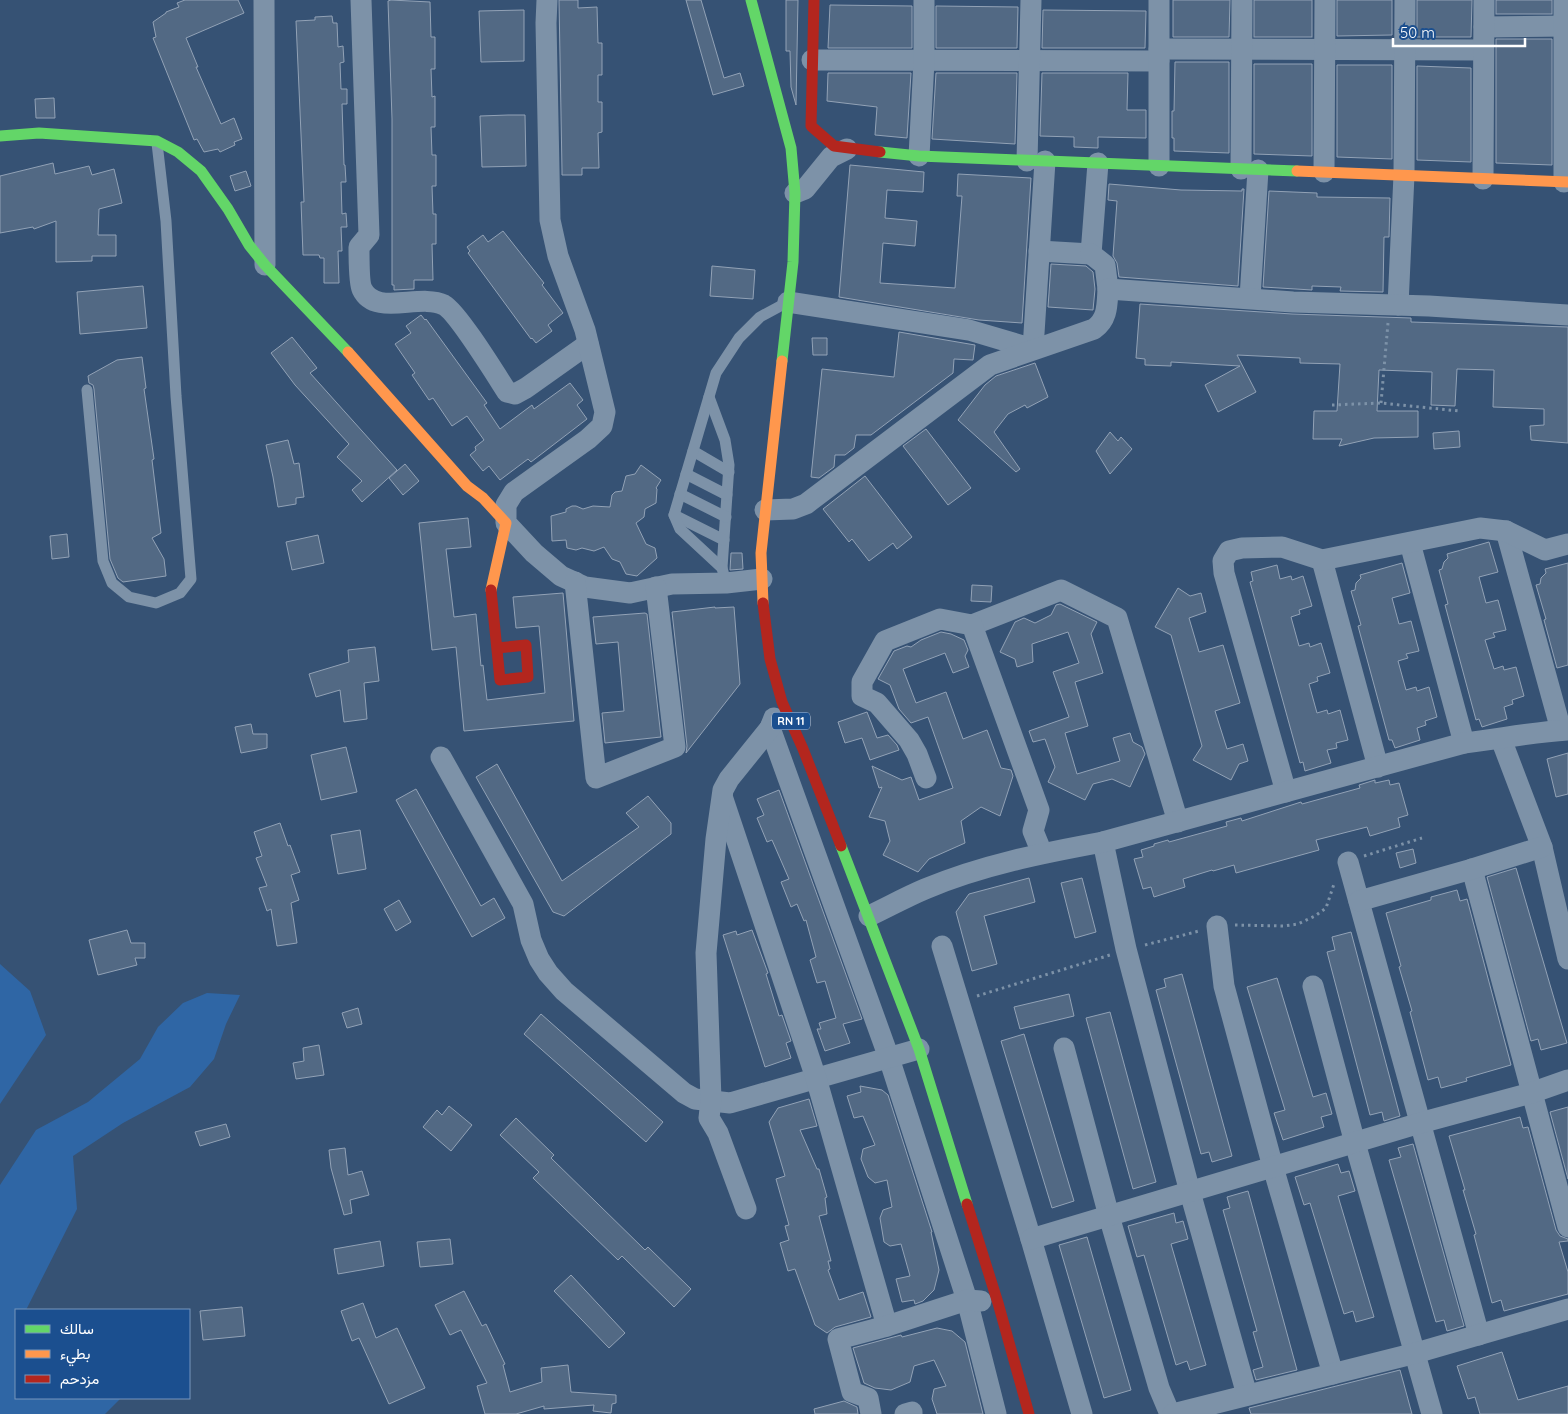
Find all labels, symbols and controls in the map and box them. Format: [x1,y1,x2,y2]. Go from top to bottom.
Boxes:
scale bar [1393,15,1526,47]
text: 50 m [1400,23,1435,42]
road number: RN 11 [772,712,810,729]
legend [15,1309,190,1399]
text: سالك [60,1319,94,1338]
text: بطيء [60,1344,90,1367]
text: مزدحم [60,1369,99,1389]

